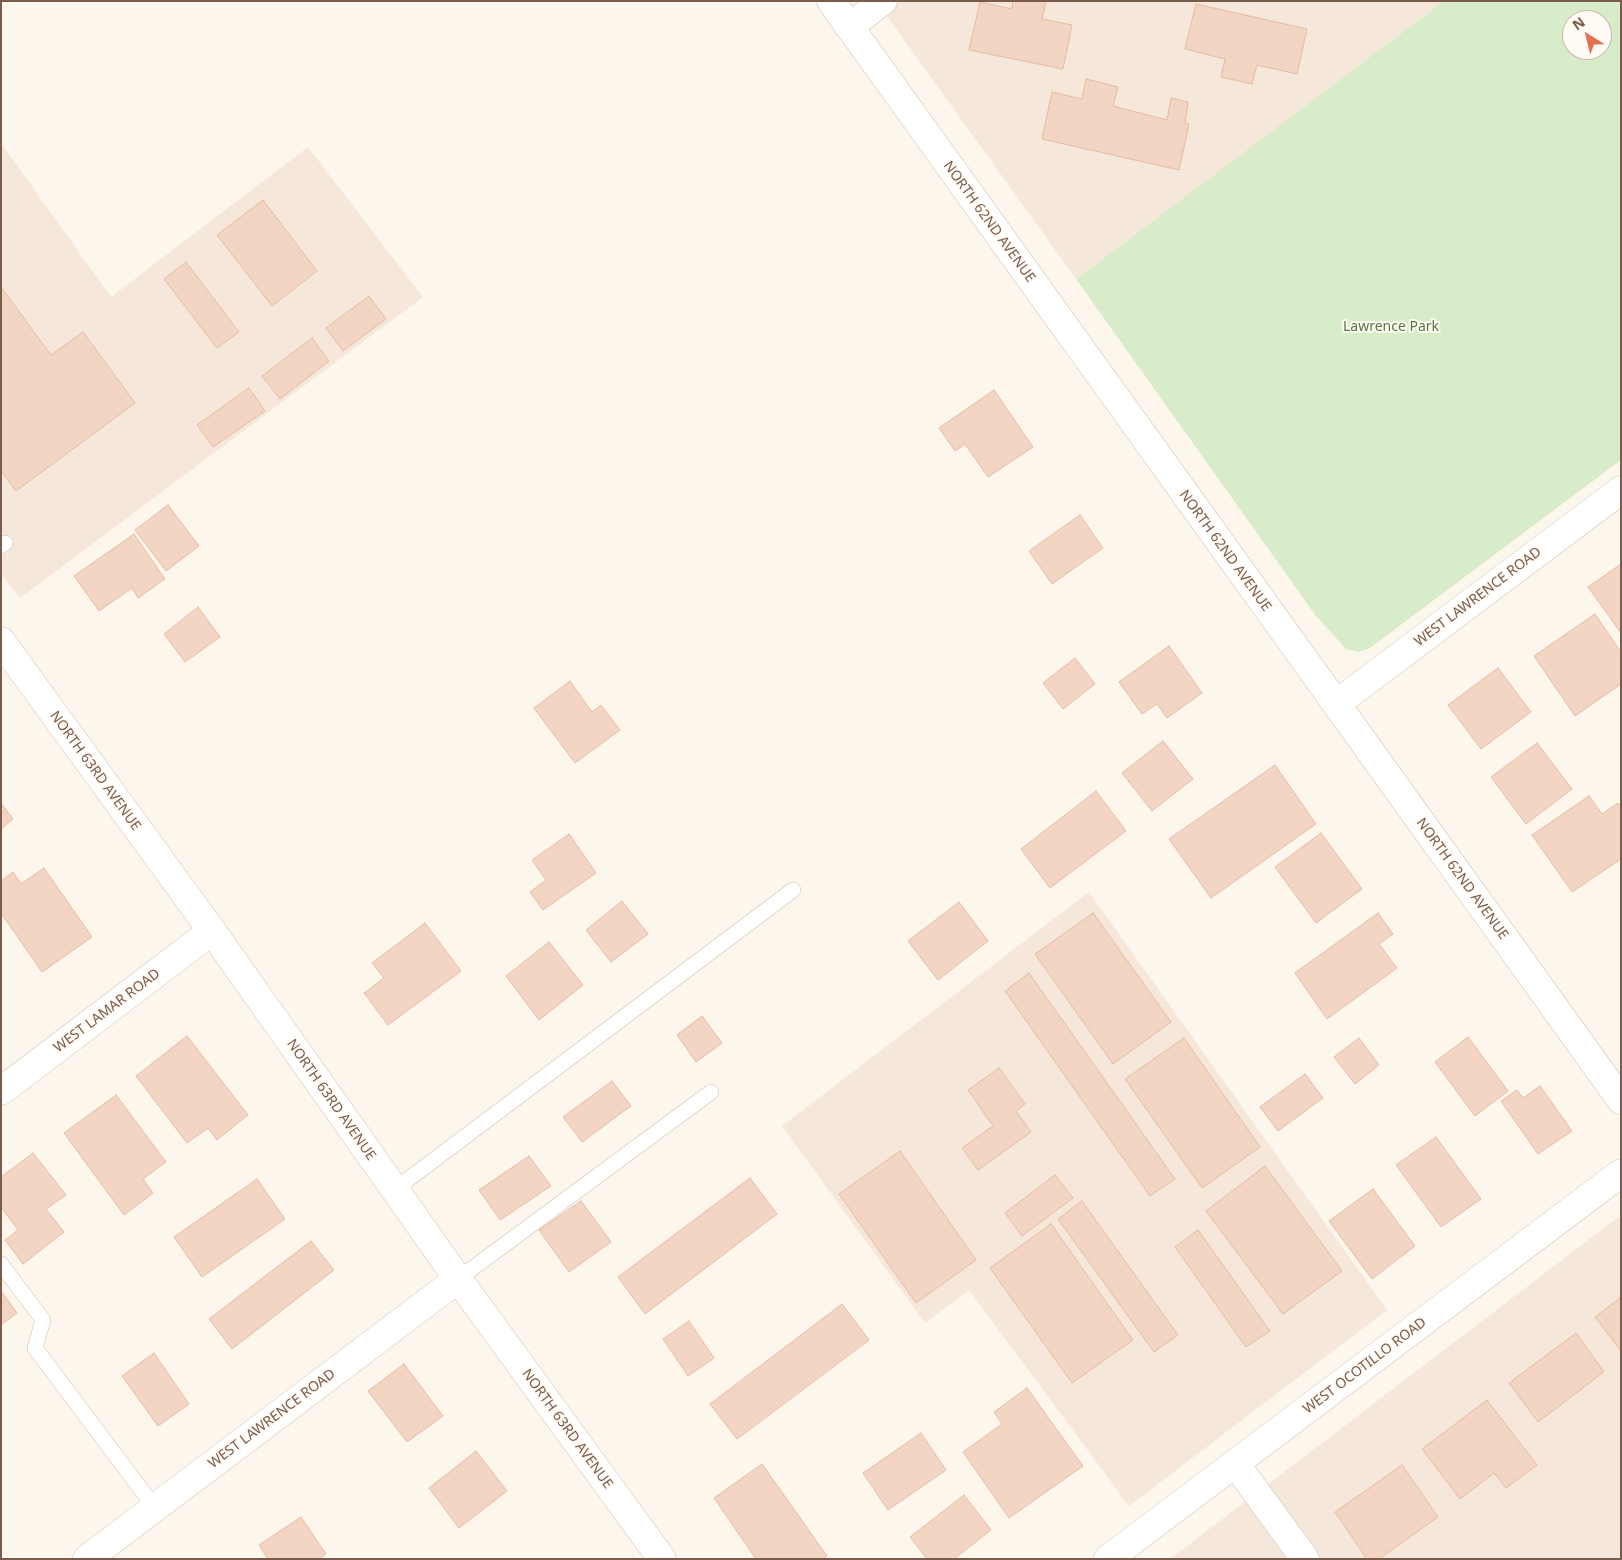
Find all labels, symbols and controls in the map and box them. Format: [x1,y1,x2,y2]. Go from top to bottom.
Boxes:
north arrow [1562,10,1612,60]
text: N [1568,12,1589,34]
street label: NORTH 62ND AVENUE [939,158,1039,286]
park label: Lawrence Park [1343,319,1439,335]
street label: NORTH 62ND AVENUE [1175,487,1275,615]
street label: WEST LAWRENCE ROAD [1411,544,1545,650]
street label: NORTH 63RD AVENUE [46,708,144,834]
street label: NORTH 62ND AVENUE [1412,815,1512,943]
street label: WEST LAMAR ROAD [51,966,163,1056]
street label: NORTH 63RD AVENUE [283,1036,379,1164]
street label: WEST OCOTILLO ROAD [1300,1314,1430,1418]
street label: WEST LAWRENCE ROAD [205,1366,339,1472]
street label: NORTH 63RD AVENUE [518,1366,616,1492]

